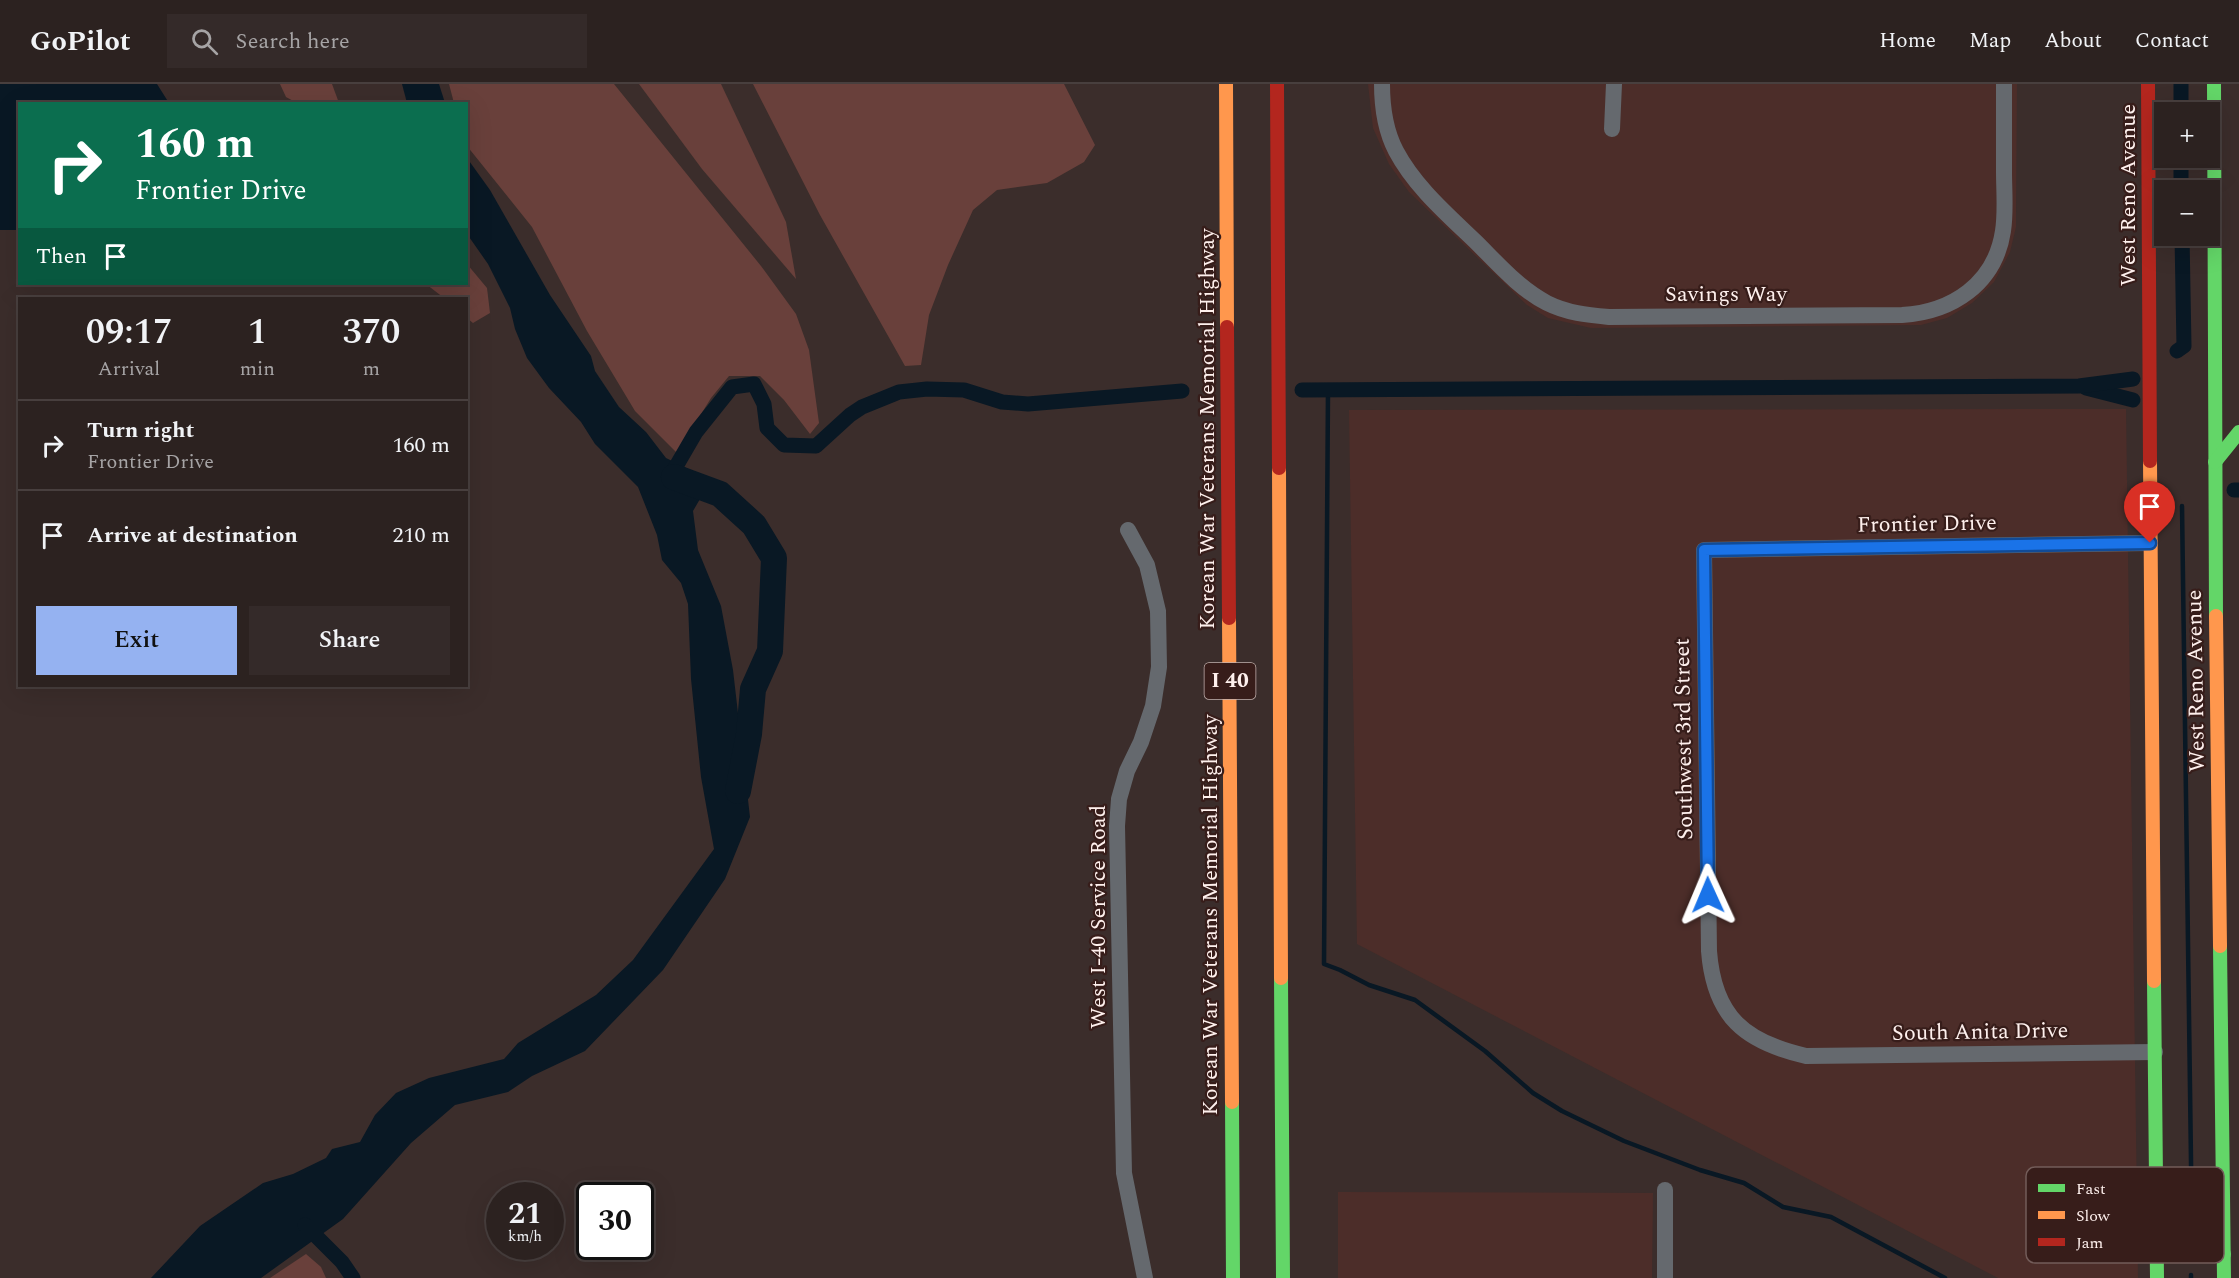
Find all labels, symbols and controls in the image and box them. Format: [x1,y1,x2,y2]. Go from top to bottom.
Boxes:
search box [167,14,587,68]
text: GoPilot [30,20,131,63]
icon: search [188,25,221,58]
text: Search here [236,25,350,58]
text: Home [1879,25,1936,57]
text: Map [1969,25,2011,57]
text: About [2044,25,2102,57]
text: Contact [2135,25,2209,57]
map controls [2154,102,2220,246]
button: + [2154,102,2220,168]
street label: West Reno Avenue [2112,104,2145,286]
text: 160 m [135,113,254,176]
icon: right [36,126,114,204]
text: Frontier Drive [135,170,306,212]
button: − [2154,180,2220,246]
street label: Korean War Veterans Memorial Highway [1191,227,1224,630]
text: Then [36,240,87,273]
icon: arrive [99,240,132,273]
street label: Savings Way [1665,278,1789,311]
text: 09:17 [86,305,172,360]
text: 1 [248,305,267,360]
text: 370 [342,305,400,360]
text: Arrival [98,354,160,384]
text: min [240,354,275,384]
text: m [363,354,380,384]
text: Turn right [87,414,194,447]
icon: right [36,429,69,462]
text: 160 m [393,429,450,462]
text: Frontier Drive [87,447,214,477]
pin [2124,481,2175,543]
icon: arrive [2133,490,2166,523]
street label: Frontier Drive [1857,506,1997,542]
icon: arrive [36,519,69,552]
text: Arrive at destination [87,519,298,552]
text: 210 m [393,519,450,552]
street label: West Reno Avenue [2178,590,2214,772]
button: Exit [36,606,237,675]
button: Share [249,606,450,675]
street label: Southwest 3rd Street [1666,638,1702,840]
road number: I 40 [1204,663,1256,699]
street label: Korean War Veterans Memorial Highway [1194,713,1227,1116]
street label: West I-40 Service Road [1082,805,1115,1029]
position arrow [1676,863,1740,927]
street label: South Anita Drive [1891,1014,2069,1050]
legend [2026,1167,2224,1263]
text: Fast [2076,1177,2106,1201]
speed limit sign: 30 [576,1182,654,1260]
text: 21 [508,1191,542,1237]
text: Slow [2076,1204,2111,1228]
text: km/h [508,1225,542,1248]
text: Jam [2076,1231,2104,1255]

